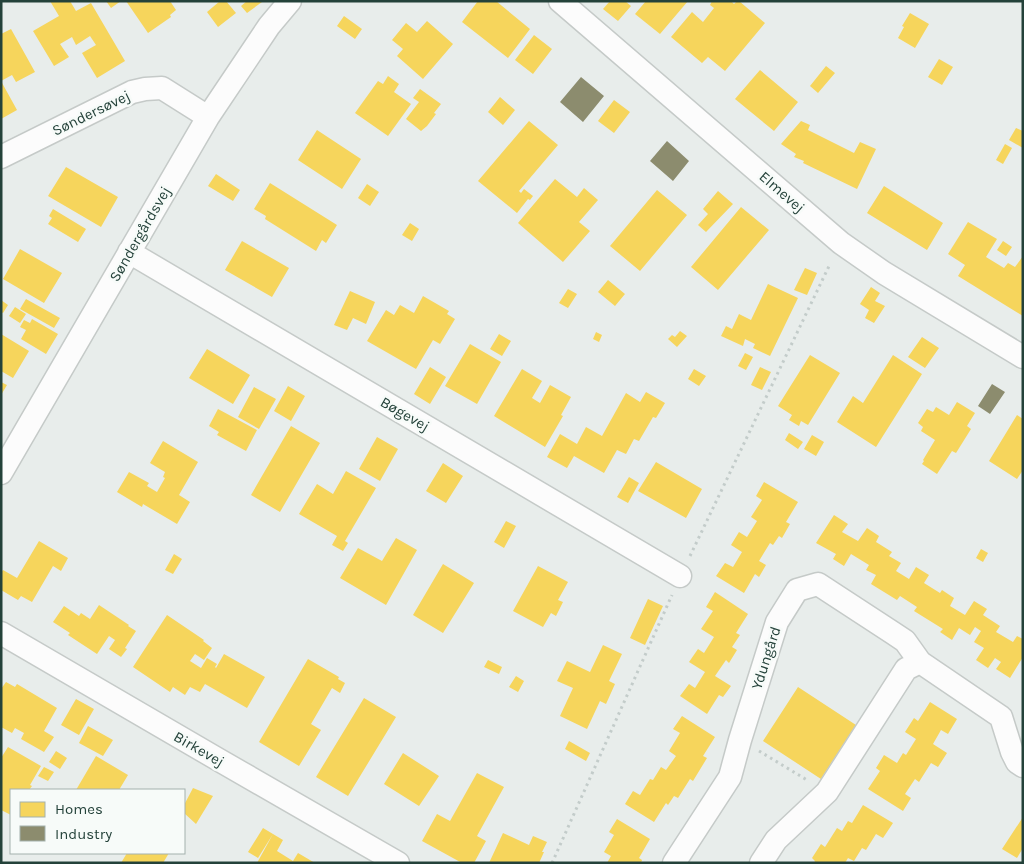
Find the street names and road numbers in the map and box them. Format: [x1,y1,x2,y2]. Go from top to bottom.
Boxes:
street label: Søndersøvej [49,86,133,140]
street label: Elmevej [756,167,808,217]
street label: Søndergårdsvej [105,183,175,285]
street label: Bøgevej [377,393,433,435]
street label: Ydungård [747,624,785,692]
street label: Birkevej [171,727,227,771]

